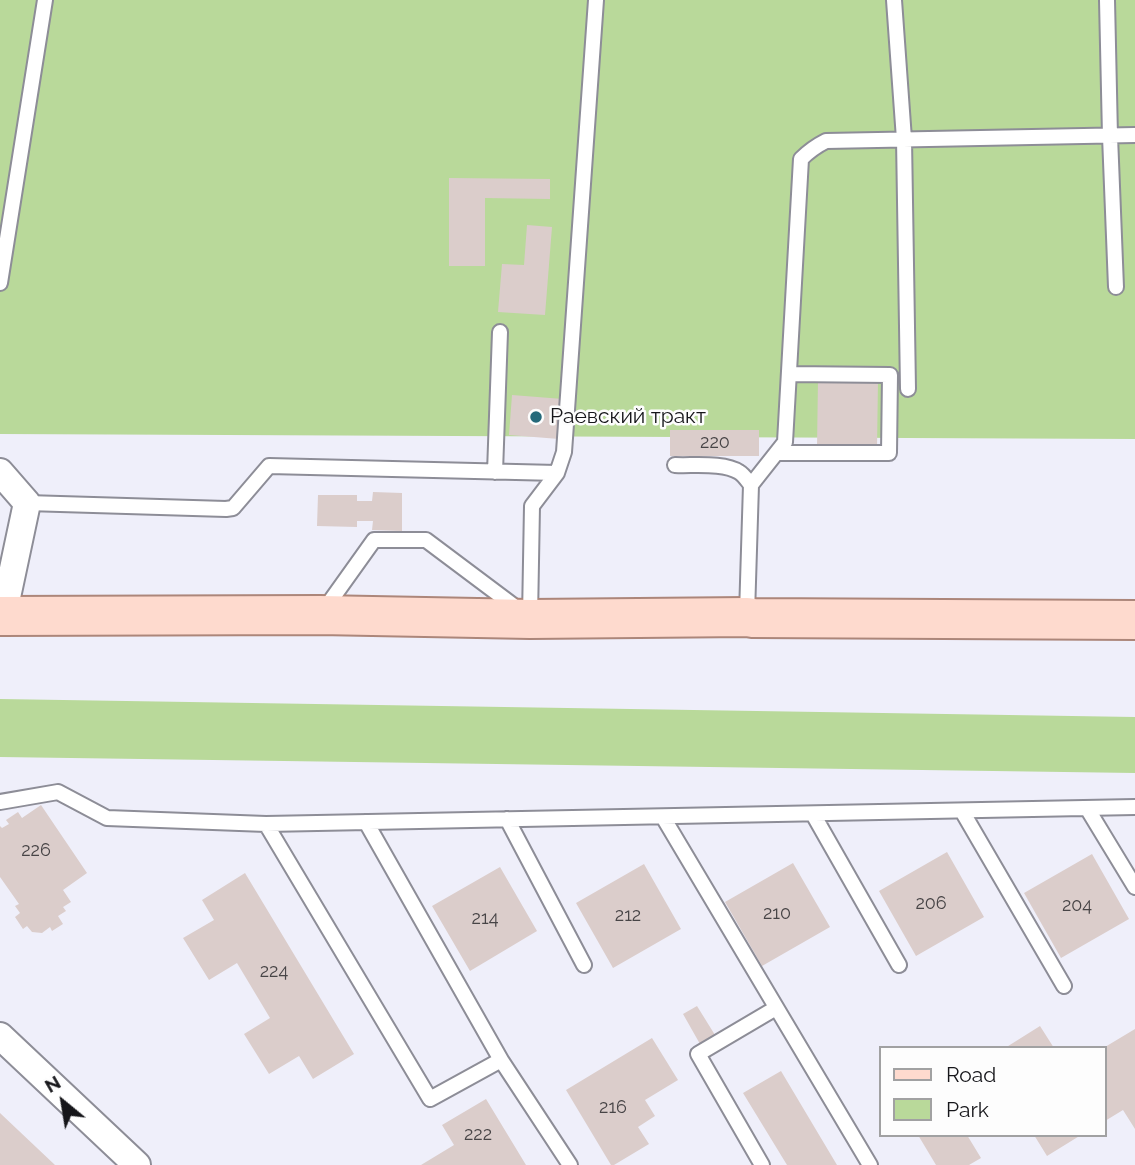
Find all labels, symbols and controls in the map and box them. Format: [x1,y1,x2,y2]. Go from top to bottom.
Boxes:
place label: Раевский тракт [550,404,706,430]
marker: Раевский тракт [528,409,544,425]
house number: 220 [700,432,730,454]
house number: 226 [21,840,51,862]
house number: 206 [915,893,947,915]
house number: 204 [1062,895,1092,917]
house number: 210 [763,903,791,925]
house number: 212 [615,905,641,927]
house number: 214 [472,908,498,930]
house number: 224 [260,961,288,983]
legend [880,1046,1107,1137]
text: Road [946,1062,996,1087]
north arrow [28,1067,98,1137]
text: N [41,1071,64,1097]
house number: 216 [599,1097,627,1119]
text: Park [946,1097,989,1122]
house number: 222 [464,1124,492,1146]

